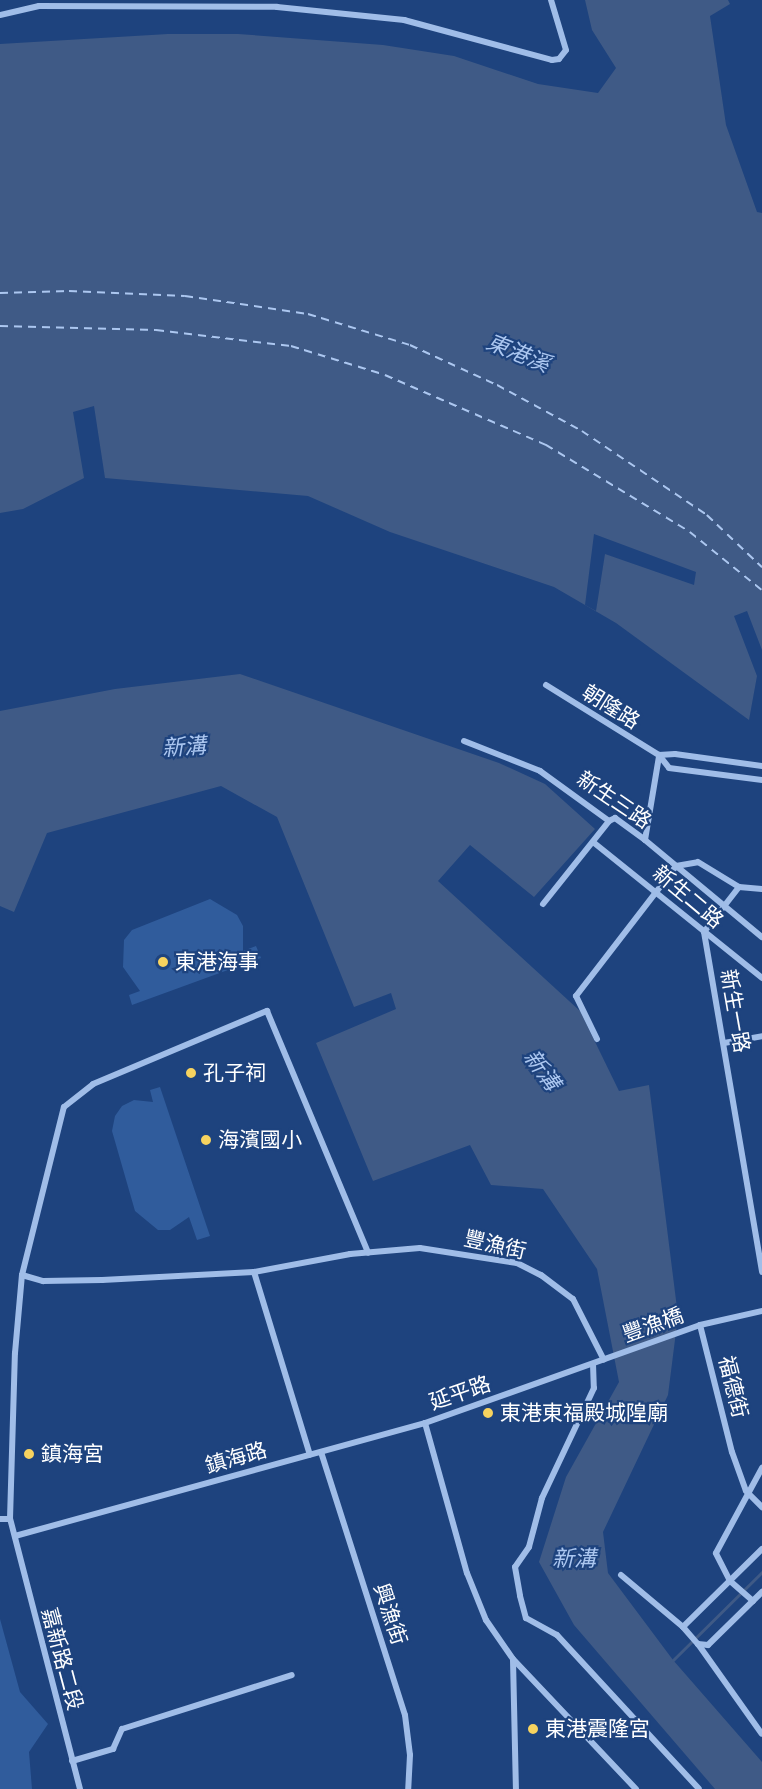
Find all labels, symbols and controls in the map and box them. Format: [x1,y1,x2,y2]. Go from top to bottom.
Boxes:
water label: 東港溪 [482,328,554,378]
street label: 朝隆路 [578,680,644,734]
water label: 新溝 [161,732,207,762]
street label: 新生三路 [572,766,656,834]
street label: 新生二路 [648,860,728,934]
place label: 東港海事 [175,949,259,975]
marker: 東港海事 [156,955,170,969]
street label: 新生一路 [715,967,755,1055]
water label: 新溝 [518,1044,566,1096]
place label: 孔子祠 [203,1060,266,1086]
marker: 孔子祠 [184,1066,198,1080]
place label: 海濱國小 [218,1127,302,1153]
marker: 海濱國小 [199,1133,213,1147]
street label: 豐漁街 [461,1226,529,1264]
street label: 豐漁橋 [619,1302,687,1348]
street label: 福德街 [713,1353,753,1421]
street label: 延平路 [426,1371,494,1415]
place label: 東港東福殿城隍廟 [500,1400,668,1426]
marker: 東港東福殿城隍廟 [481,1406,495,1420]
street label: 鎮海路 [202,1437,270,1479]
place label: 鎮海宮 [41,1441,104,1467]
marker: 鎮海宮 [22,1447,36,1461]
water label: 新溝 [552,1546,596,1572]
street label: 興漁街 [368,1580,412,1648]
street label: 嘉新路二段 [36,1605,88,1713]
place label: 東港震隆宮 [545,1716,650,1742]
marker: 東港震隆宮 [526,1722,540,1736]

